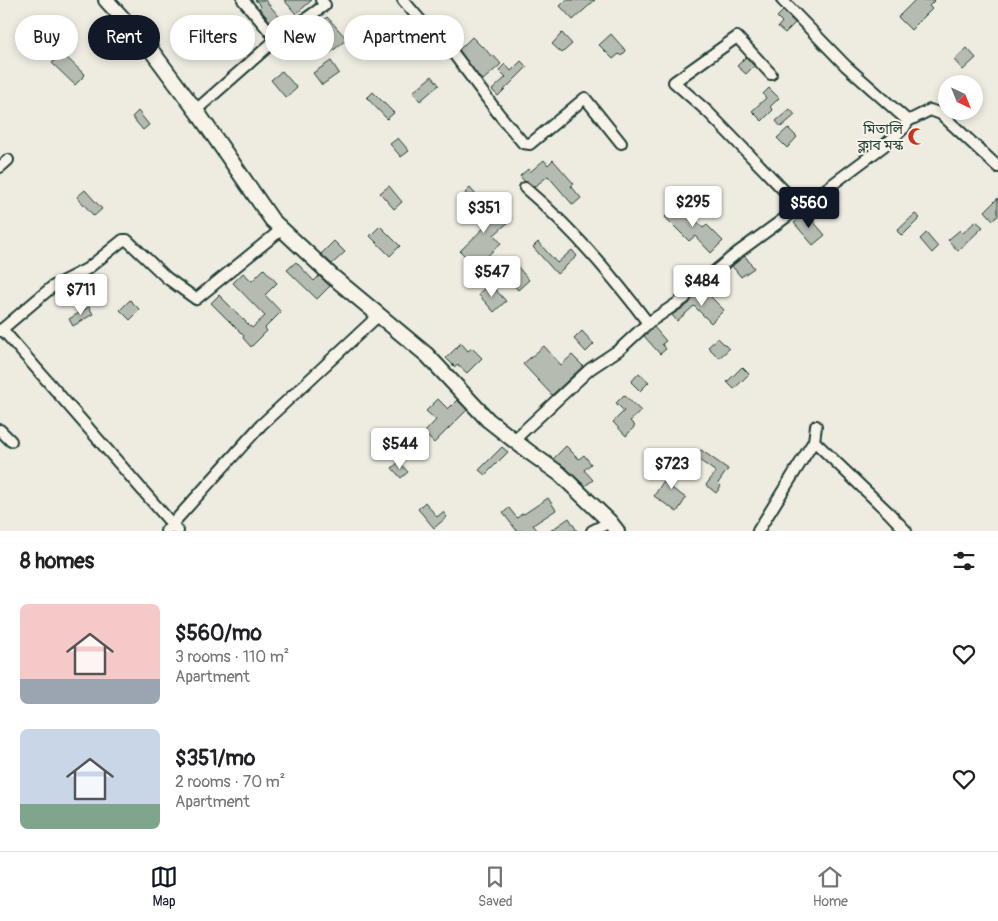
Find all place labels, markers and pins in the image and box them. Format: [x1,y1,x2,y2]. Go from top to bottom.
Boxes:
place label: মিতালি ক্লাব মস্ক [857,121,904,154]
mosque icon: মিতালি ক্লাব মস্ক [907,127,927,147]
pin: $295 [663,186,723,228]
pin: $560 [779,186,839,229]
pin: $351 [454,192,514,234]
pin: $547 [462,256,522,298]
pin: $484 [672,264,732,307]
pin: $711 [51,274,111,316]
pin: $544 [370,428,430,470]
pin: $723 [642,448,702,490]

